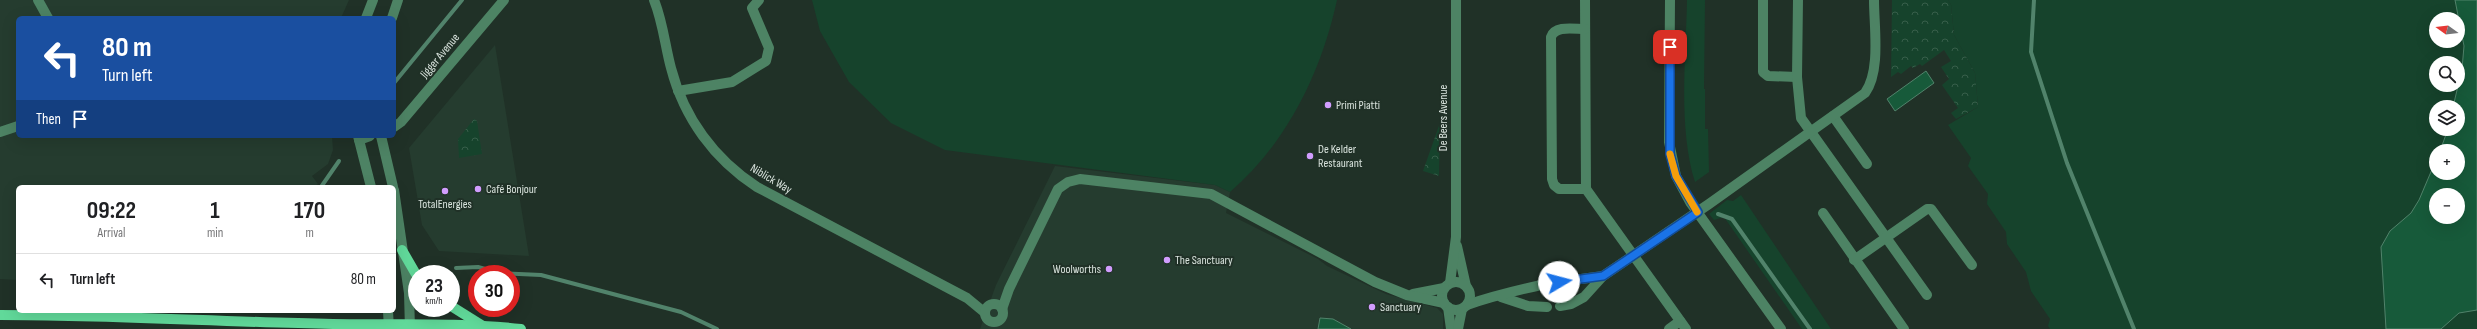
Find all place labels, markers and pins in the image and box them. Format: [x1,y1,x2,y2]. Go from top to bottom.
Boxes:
pin [1653,30,1687,64]
place label: Primi Piatti [1336,98,1380,113]
marker: Primi Piatti [1323,100,1333,110]
place label: De Kelder Restaurant [1318,142,1363,171]
marker: De Kelder Restaurant [1305,151,1315,161]
place label: Café Bonjour [486,182,538,197]
marker: Café Bonjour [473,184,483,194]
marker: TotalEnergies [440,186,450,196]
place label: TotalEnergies [418,197,472,212]
place label: The Sanctuary [1175,253,1233,268]
marker: The Sanctuary [1162,255,1172,265]
place label: Woolworths [1053,262,1101,277]
marker: Woolworths [1104,264,1114,274]
place label: Sanctuary [1380,300,1421,315]
marker: Sanctuary [1367,302,1377,312]

